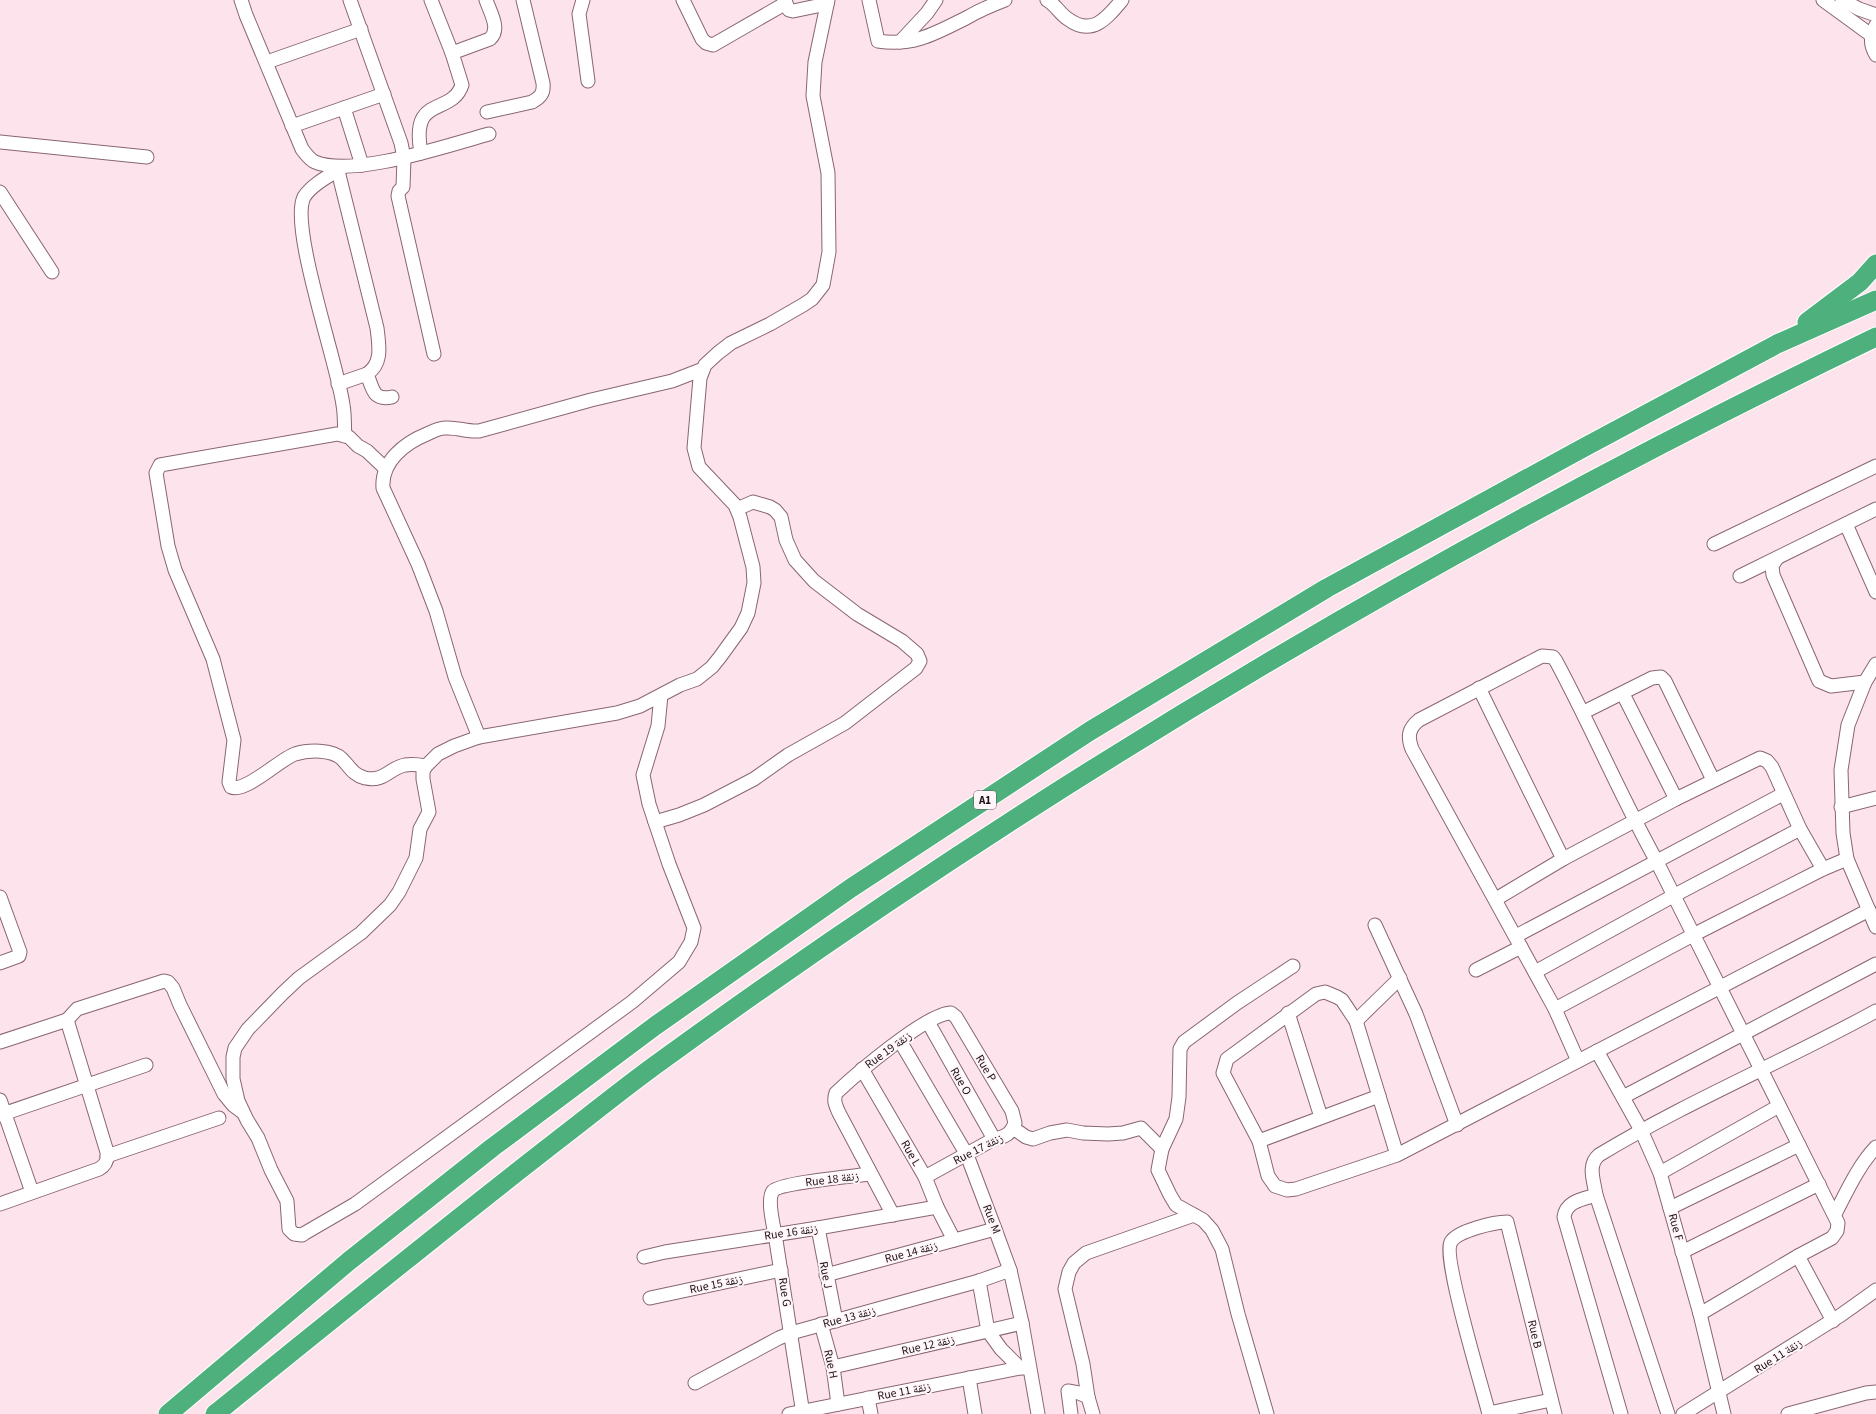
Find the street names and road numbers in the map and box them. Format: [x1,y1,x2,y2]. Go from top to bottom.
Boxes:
road number: A1 [974,791,996,809]
street label: Rue 19 زنقة [861,1027,915,1073]
street label: Rue P [971,1052,1000,1085]
street label: Rue O [946,1064,975,1098]
street label: Rue 17 زنقة [950,1129,1006,1169]
street label: Rue L [896,1137,925,1170]
street label: Rue 18 زنقة [804,1168,860,1191]
street label: Rue M [978,1202,1005,1236]
street label: Rue F [1664,1212,1687,1243]
street label: Rue 16 زنقة [763,1220,819,1245]
street label: Rue 14 زنقة [883,1237,940,1268]
street label: Rue J [815,1260,836,1290]
street label: Rue 15 زنقة [688,1270,745,1298]
street label: Rue G [774,1276,795,1308]
street label: Rue 13 زنقة [821,1302,878,1333]
street label: Rue B [1523,1318,1546,1350]
street label: Rue 12 زنقة [900,1331,957,1360]
street label: Rue 11 زنقة [1751,1335,1806,1378]
street label: Rue H [819,1348,842,1380]
street label: Rue 11 زنقة [876,1378,933,1405]

